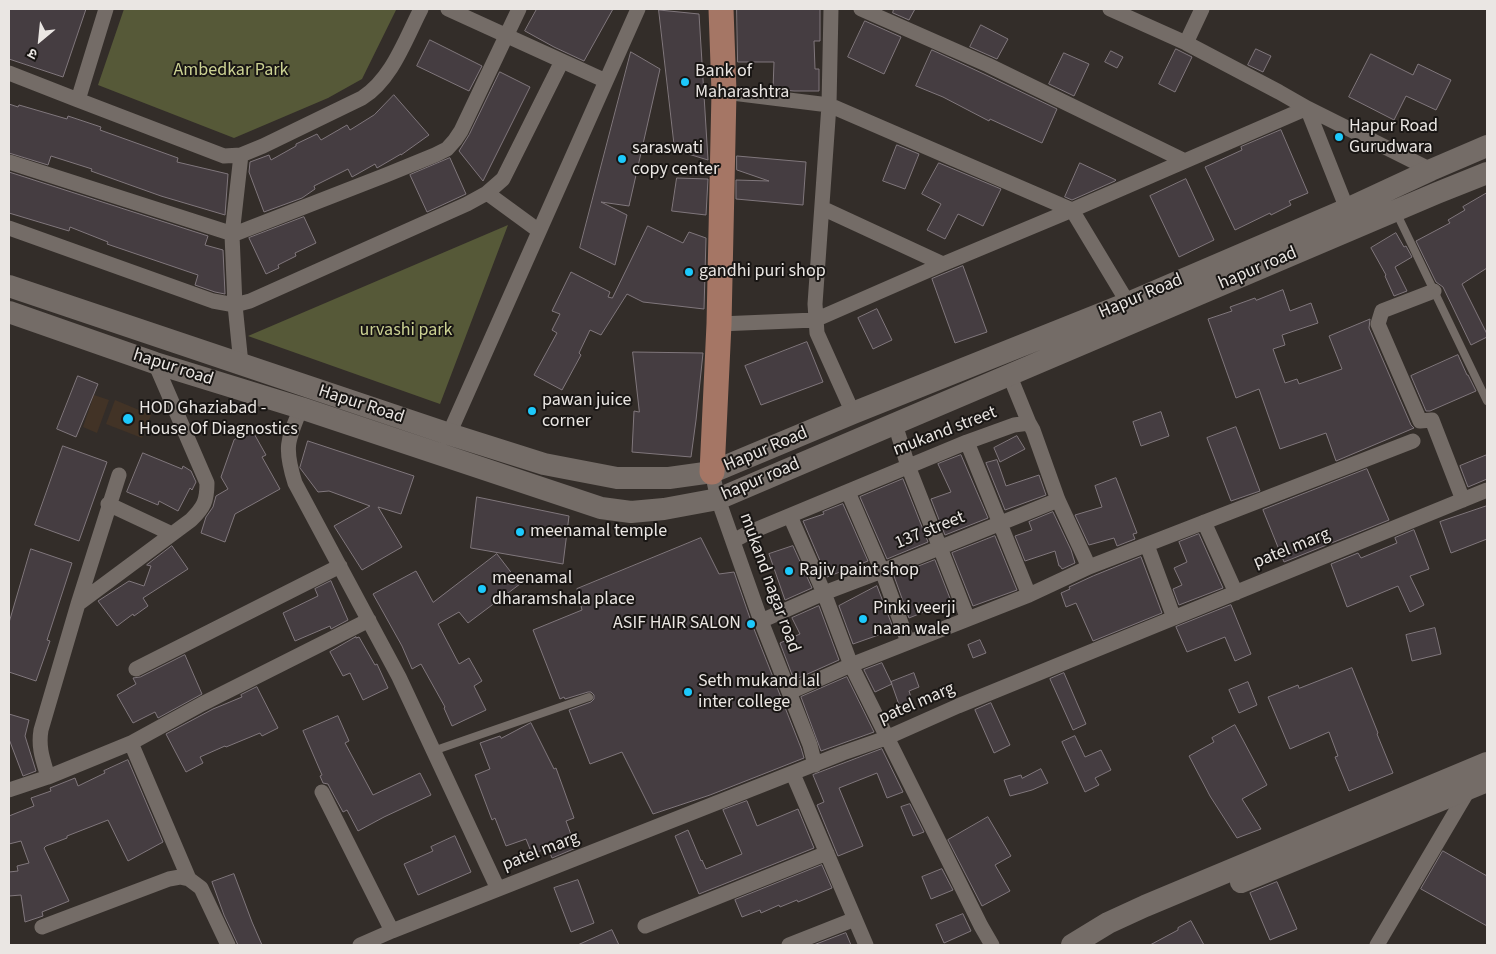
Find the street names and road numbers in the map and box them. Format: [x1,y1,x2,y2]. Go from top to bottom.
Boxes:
street label: hapur road [1216,243,1300,295]
street label: Hapur Road [1096,270,1186,324]
street label: hapur road [130,345,216,391]
street label: Hapur Road [315,381,407,429]
street label: mukand street [890,402,1000,462]
street label: Hapur Road [721,423,811,477]
street label: hapur road [719,454,803,506]
street label: 137 street [892,507,968,555]
street label: mukand nagar road [734,510,804,656]
street label: patel marg [1251,524,1333,574]
street label: patel marg [876,678,958,730]
street label: patel marg [499,827,583,877]

